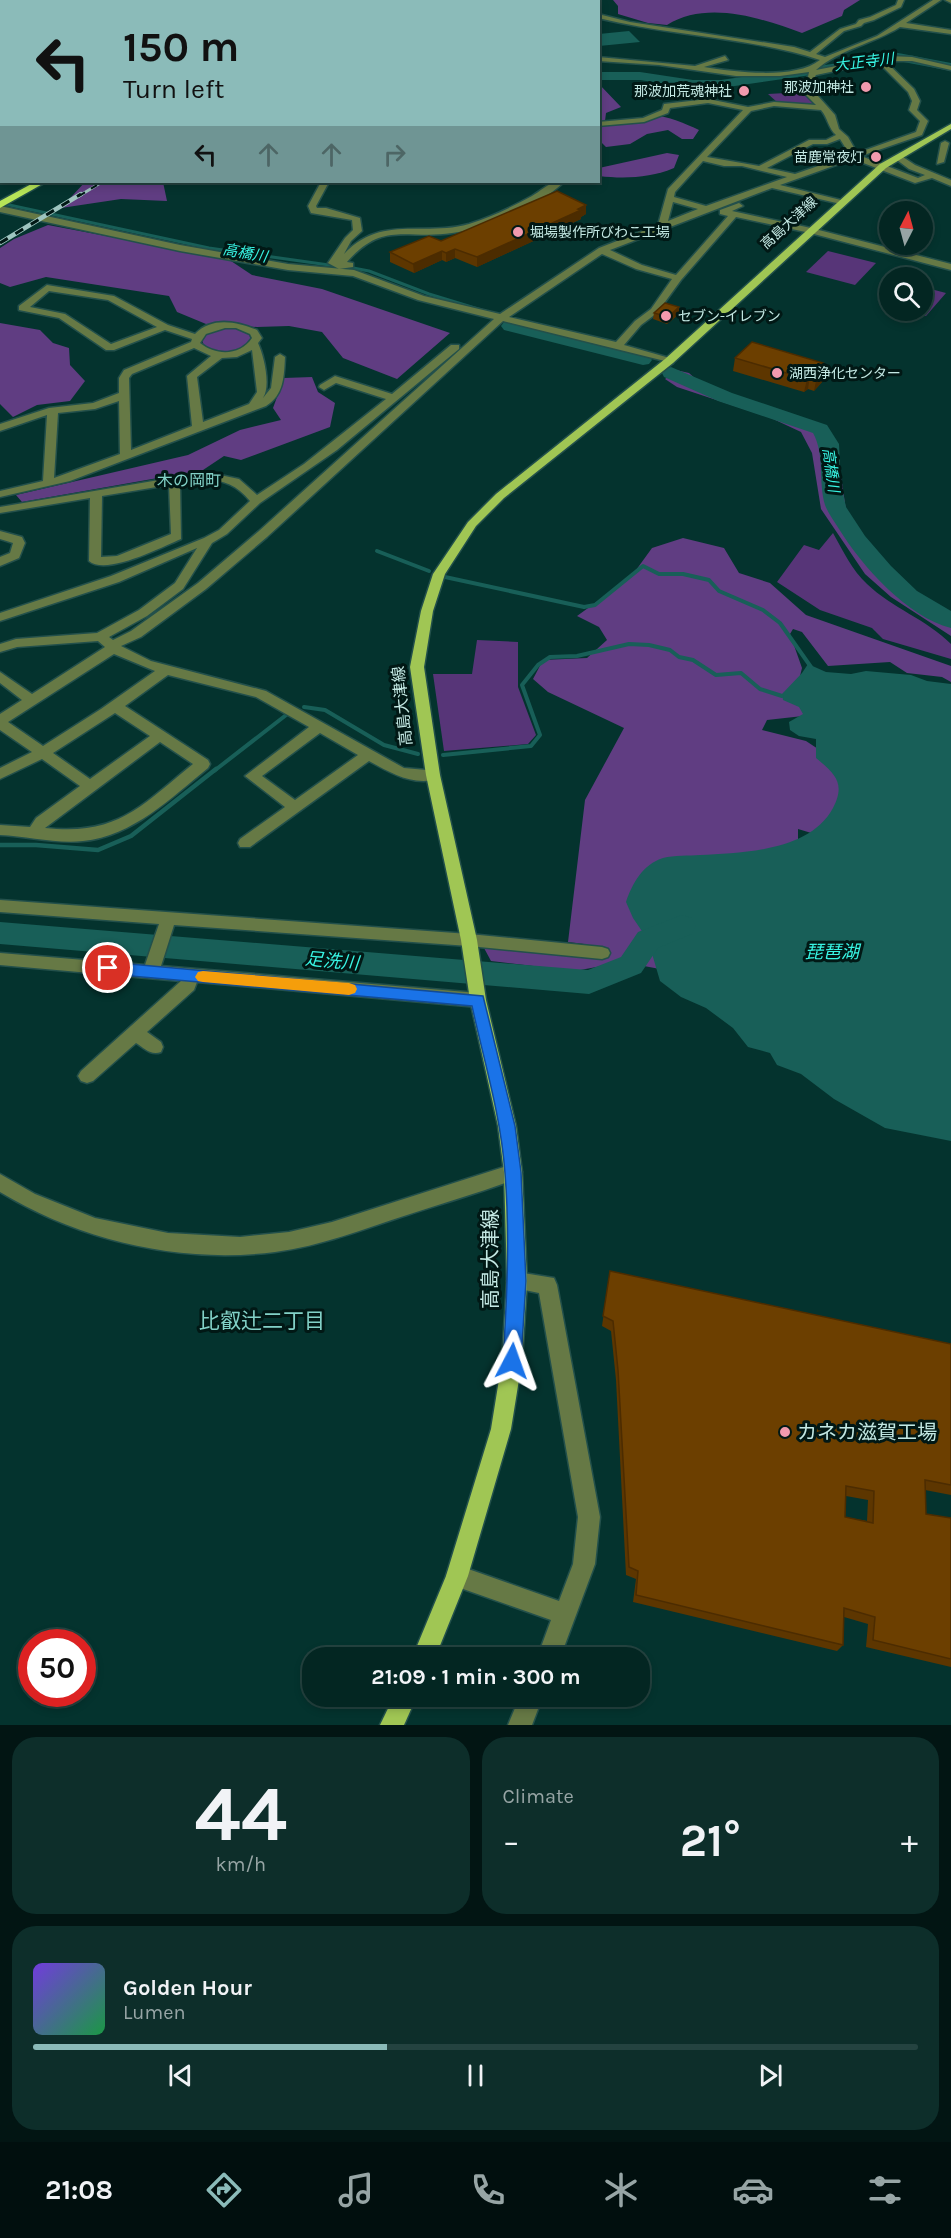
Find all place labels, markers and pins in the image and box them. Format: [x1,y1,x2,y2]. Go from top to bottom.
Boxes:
place label: 那波加神社 [784,79,854,96]
marker: 那波加神社 [859,80,873,94]
place label: 那波加荒魂神社 [634,83,732,100]
marker: 那波加荒魂神社 [737,84,751,98]
place label: 苗鹿常夜灯 [794,149,864,166]
marker: 苗鹿常夜灯 [869,150,883,164]
place label: 堀場製作所びわこ工場 [530,224,670,241]
marker: 堀場製作所びわこ工場 [511,225,525,239]
place label: セブン-イレブン [678,308,781,325]
marker: セブン-イレブン [659,309,673,323]
place label: 湖西浄化センター [789,365,901,382]
marker: 湖西浄化センター [770,366,784,380]
pin [82,942,133,993]
place label: カネカ滋賀工場 [797,1421,937,1444]
marker: カネカ滋賀工場 [778,1425,792,1439]

